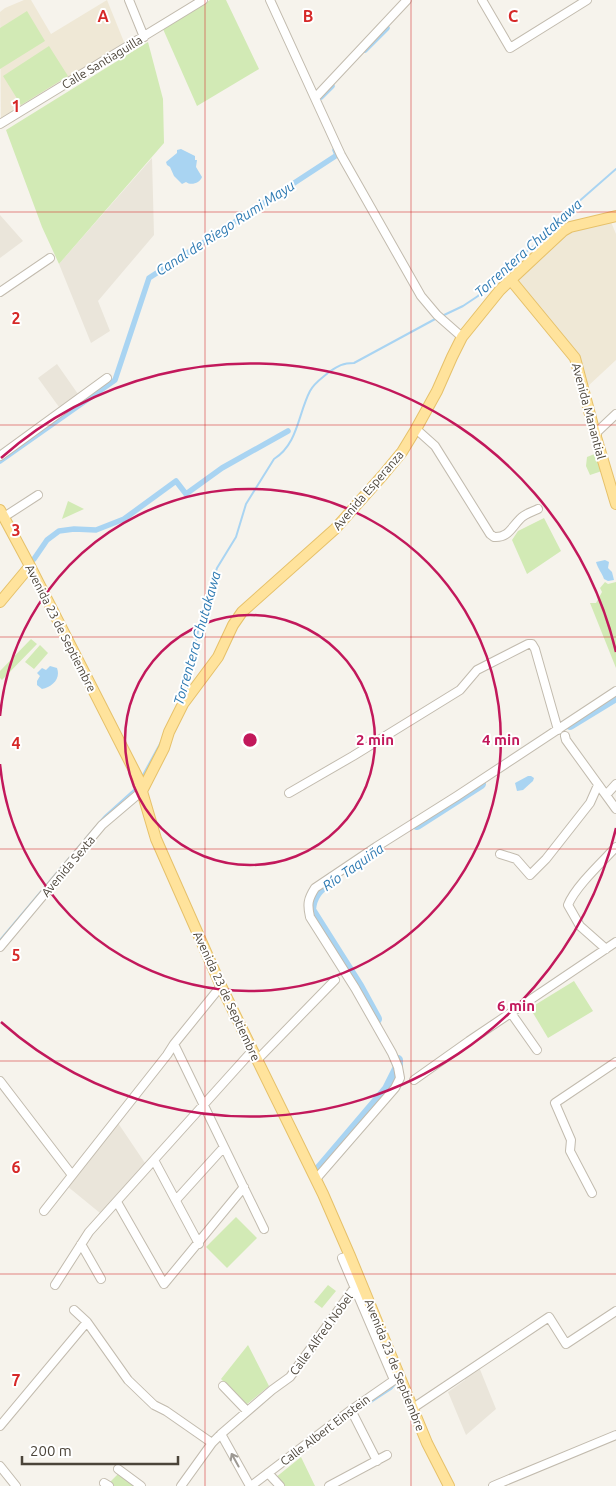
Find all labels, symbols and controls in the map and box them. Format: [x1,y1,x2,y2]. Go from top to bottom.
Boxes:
text: A [97,7,109,25]
text: B [303,7,313,25]
text: C [508,7,518,25]
street label: Calle Santiaguilla [59,33,145,91]
text: 1 [11,97,21,115]
water label: Canal de Riego Rumi Mayu [153,177,298,279]
water label: Torrentera Chutakawa [471,195,585,300]
text: 2 [11,309,21,327]
street label: Avenida Manantial [570,361,608,461]
street label: Avenida Esperanza [330,448,406,532]
text: 3 [11,521,21,539]
street label: Avenida 23 de Septiembre [23,562,99,694]
water label: Torrentera Chutakawa [170,569,224,707]
centre of rings [241,731,259,749]
text: 2 min [356,731,394,748]
text: 4 min [482,731,520,748]
text: 4 [11,734,21,752]
street label: Avenida Sexta [39,833,97,899]
water label: Río Taquiña [319,840,387,894]
street label: Avenida 23 de Septiembre [191,929,263,1063]
text: 5 [11,946,21,964]
text: 6 min [497,997,535,1014]
text: 6 [11,1158,21,1176]
street label: Calle Alfred Nobel [287,1291,355,1377]
street label: Avenida 23 de Septiembre [363,1297,427,1433]
text: 7 [11,1371,21,1389]
street label: Calle Albert Einstein [278,1392,372,1468]
scale bar [22,1434,179,1466]
text: 200 m [30,1442,72,1459]
one-way arrow [230,1453,240,1467]

